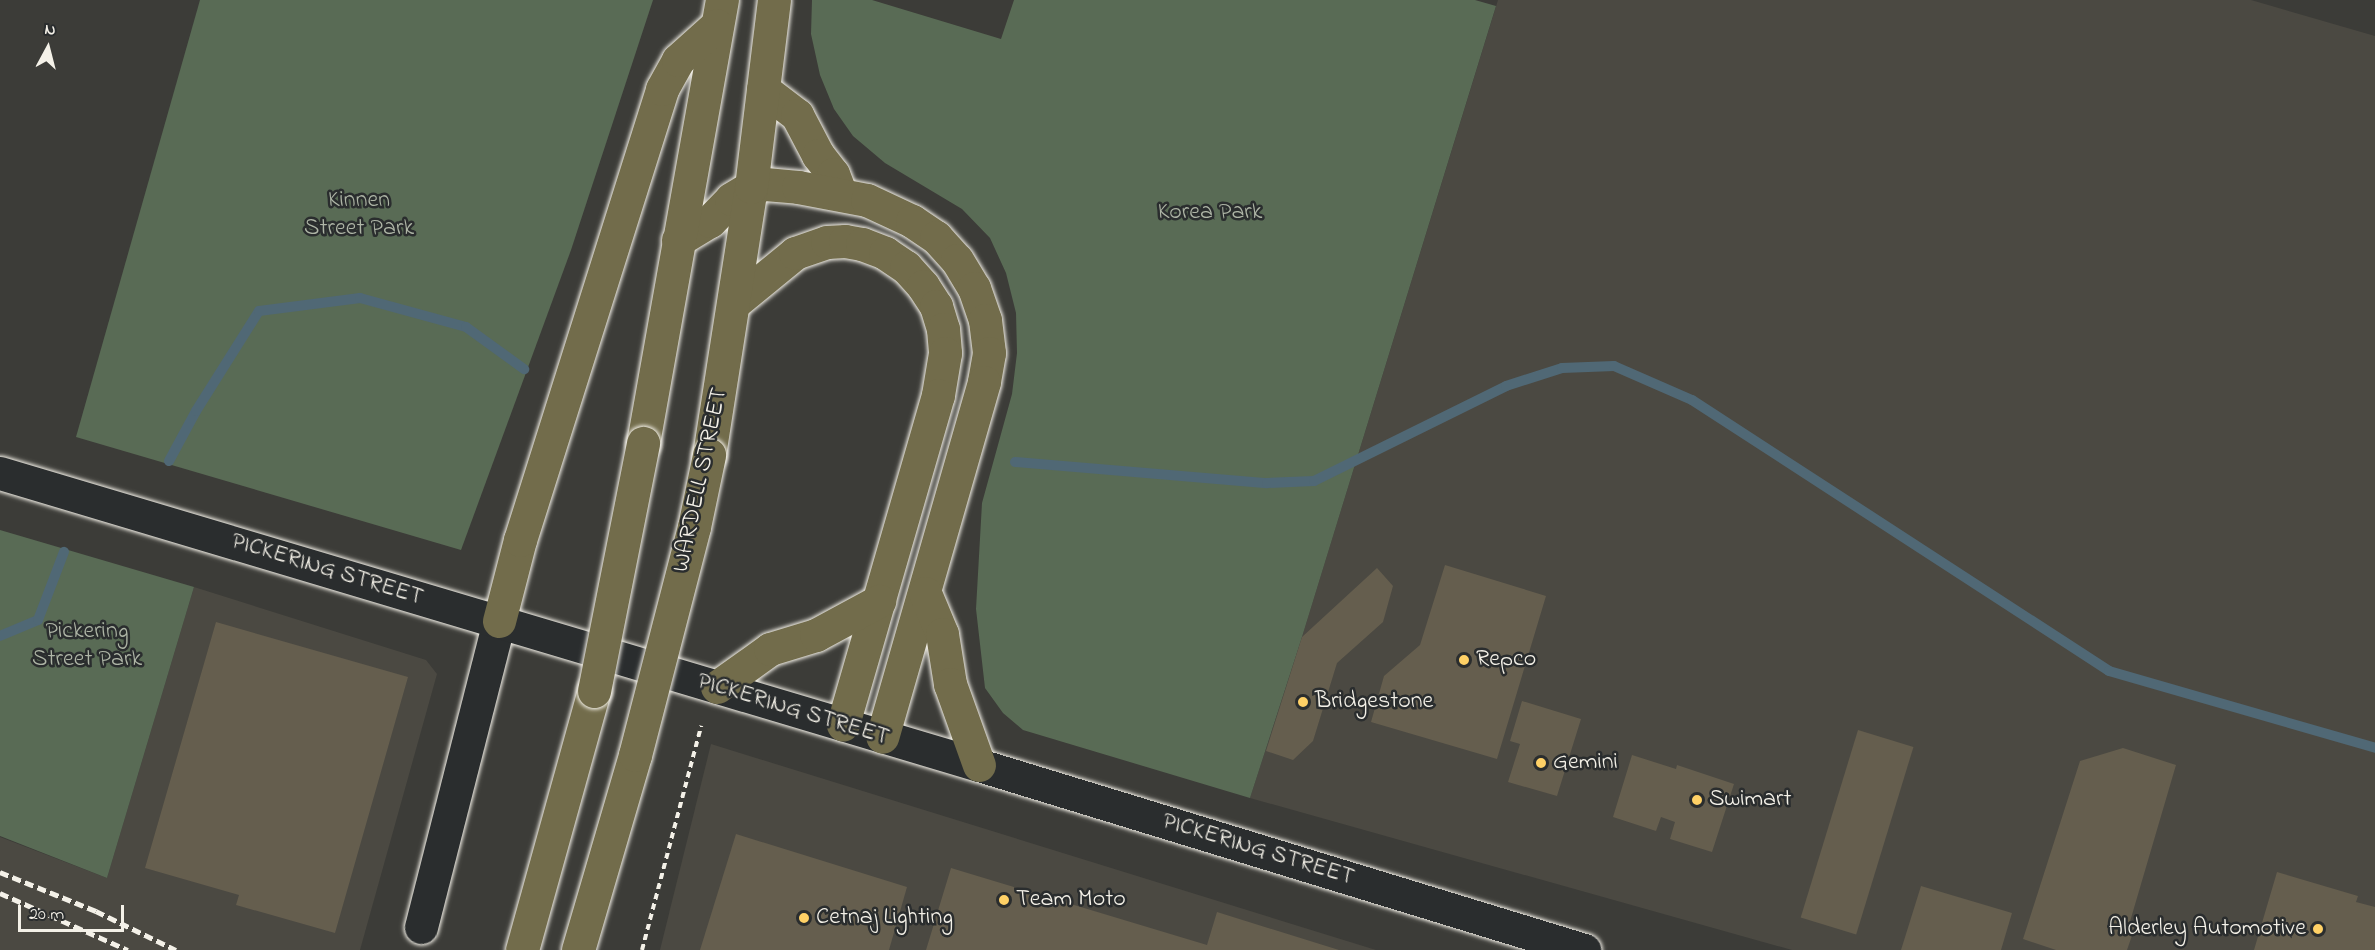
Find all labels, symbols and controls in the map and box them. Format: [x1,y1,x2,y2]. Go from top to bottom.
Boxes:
north arrow [18,18,78,78]
text: N [43,18,57,43]
park label: Kinnen Street Park [304,187,414,243]
park label: Korea Park [1158,199,1262,227]
street label: WARDELL STREET [667,385,735,575]
street label: PICKERING STREET [228,527,426,613]
park label: Pickering Street Park [32,618,142,674]
place label: Repco [1476,646,1536,674]
marker: Repco [1457,653,1471,667]
street label: PICKERING STREET [694,667,892,753]
place label: Bridgestone [1315,688,1433,716]
marker: Bridgestone [1296,695,1310,709]
place label: Gemini [1553,749,1618,777]
marker: Gemini [1534,756,1548,770]
place label: Swimart [1709,786,1792,814]
marker: Swimart [1690,793,1704,807]
street label: PICKERING STREET [1159,807,1357,893]
place label: Team Moto [1016,886,1126,914]
scale bar [21,893,128,931]
marker: Team Moto [997,893,1011,907]
text: 20 m [29,902,64,928]
place label: Cetnaj Lighting [816,904,953,932]
marker: Cetnaj Lighting [797,911,811,925]
place label: Alderley Automotive [2108,915,2306,943]
marker: Alderley Automotive [2311,922,2325,936]

